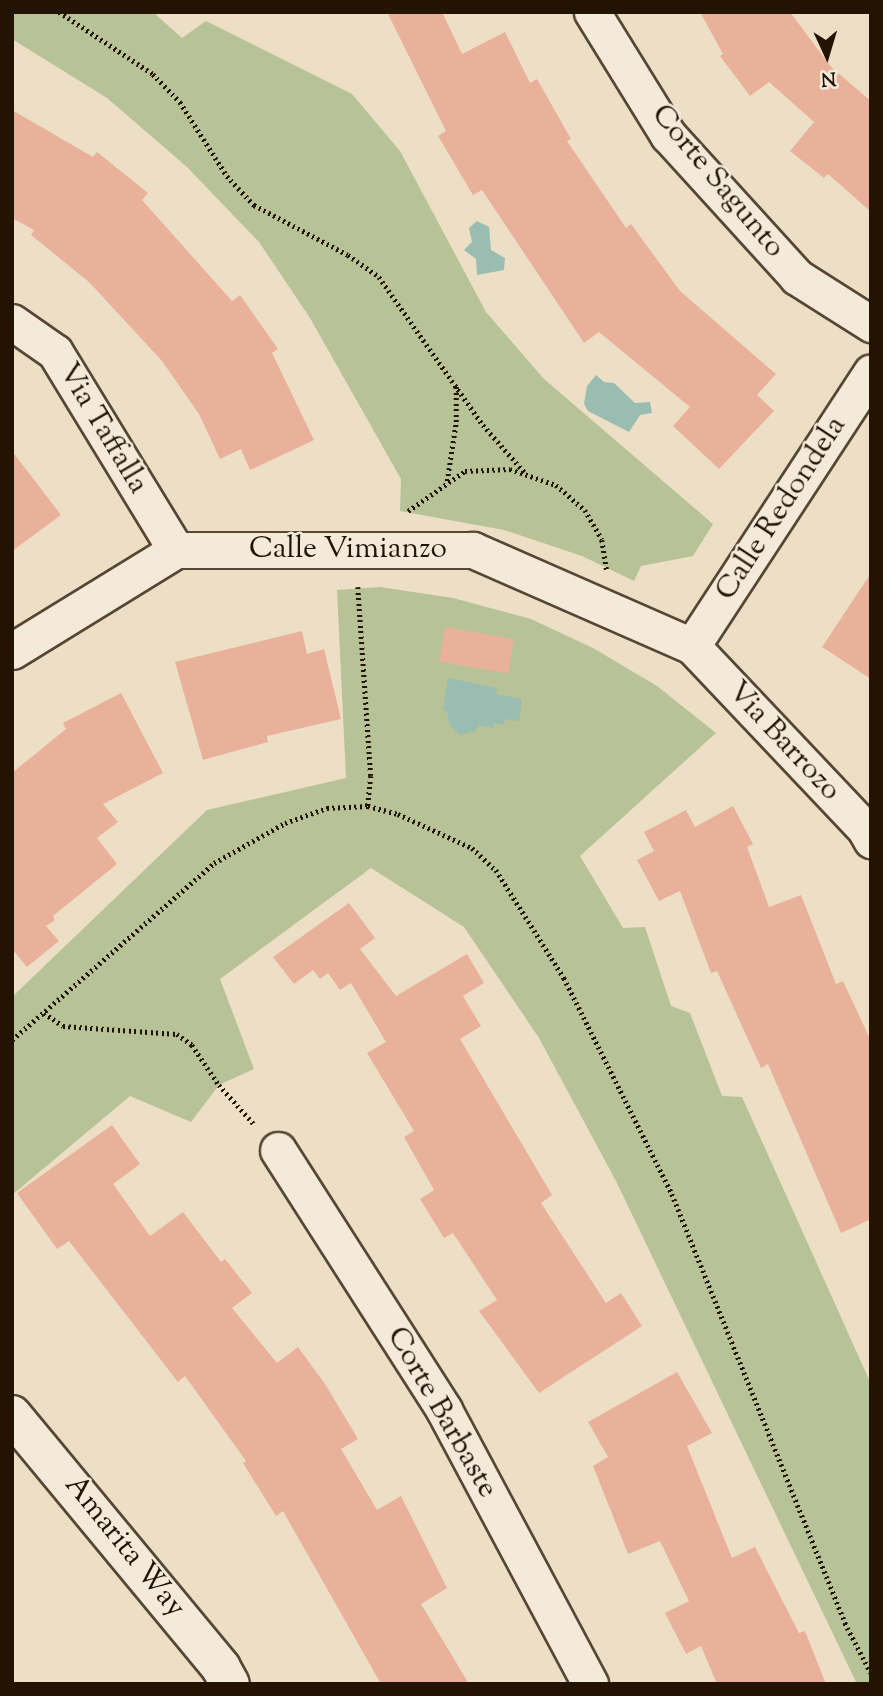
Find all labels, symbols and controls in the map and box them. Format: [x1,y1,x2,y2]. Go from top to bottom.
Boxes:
north arrow [792,21,862,91]
text: N [820,63,837,91]
street label: Corte Sagunto [642,98,792,266]
street label: Via Taffalla [49,357,155,501]
street label: Calle Redondela [709,410,855,608]
street label: Calle Vimianzo [249,532,447,568]
street label: Via Barrozo [719,675,847,809]
street label: Corte Barbaste [378,1321,504,1505]
street label: Amarita Way [56,1469,192,1625]

